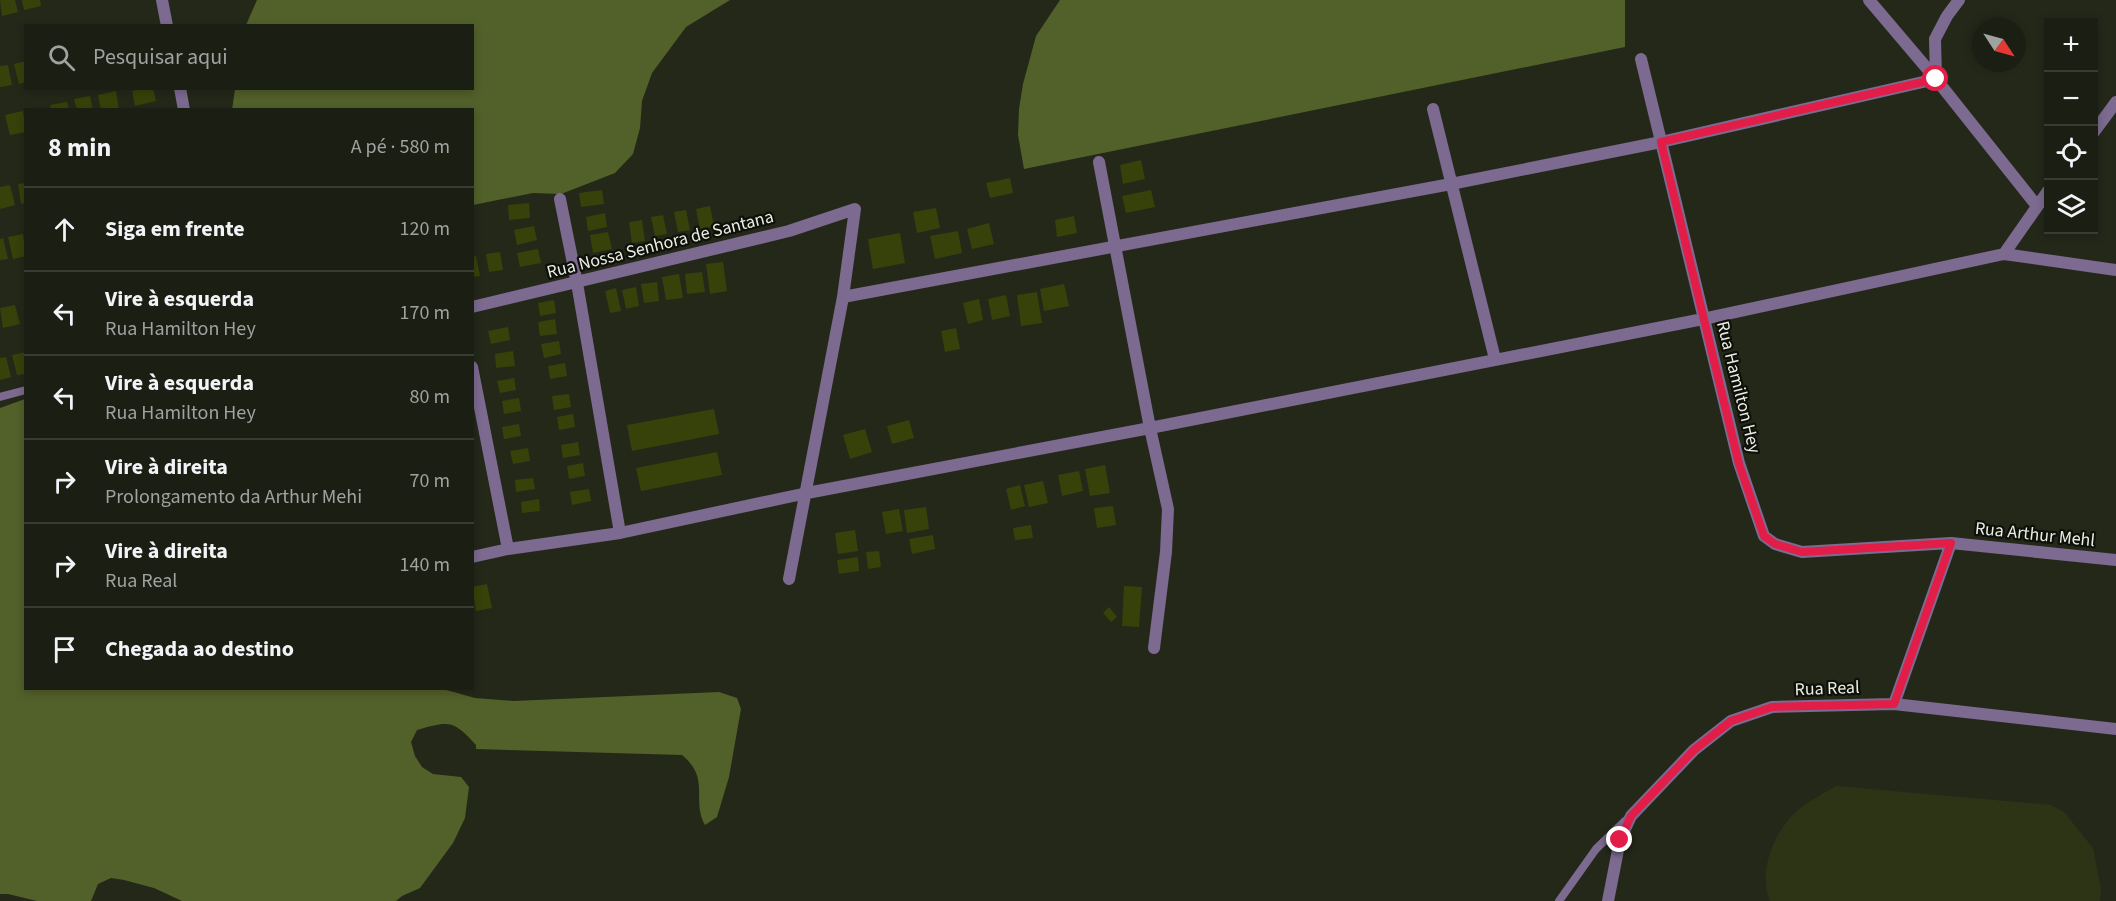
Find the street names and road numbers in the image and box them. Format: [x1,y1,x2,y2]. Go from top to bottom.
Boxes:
street label: Rua Nossa Senhora de Santana [544,204,776,285]
street label: Rua Hamilton Hey [1710,318,1767,457]
street label: Rua Arthur Mehl [1974,516,2096,553]
street label: Rua Real [1794,675,1860,702]

